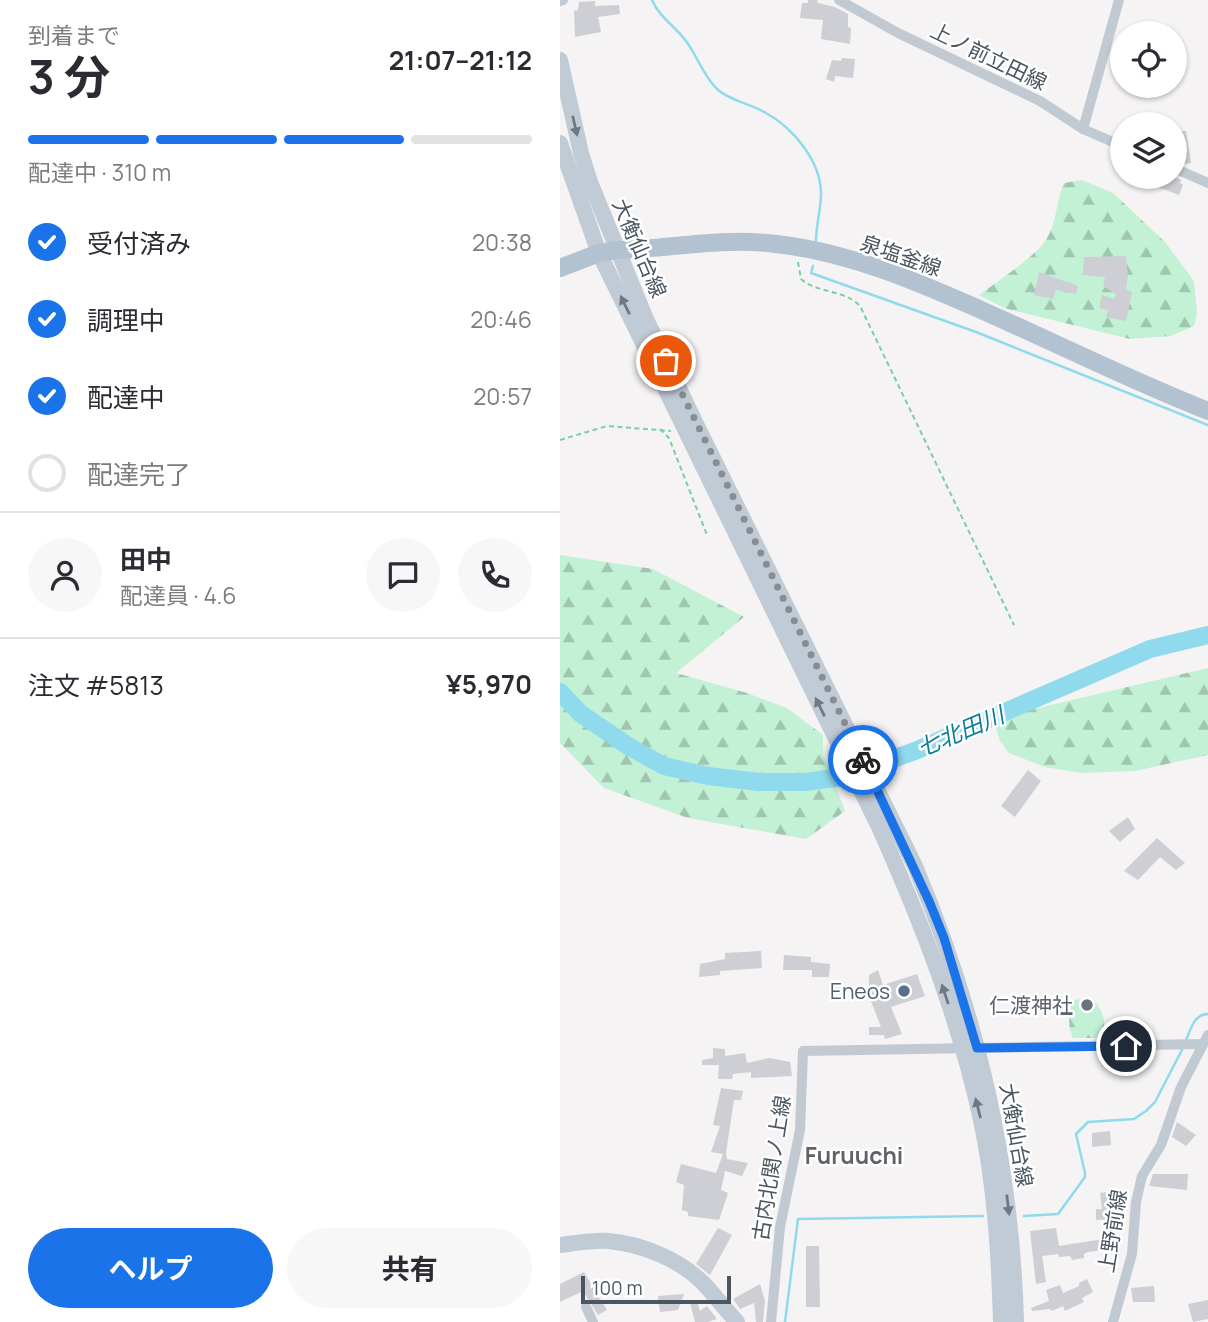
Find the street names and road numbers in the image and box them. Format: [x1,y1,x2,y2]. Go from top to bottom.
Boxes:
street label: 上ノ前立田線 [926,16,1052,96]
street label: 大衡仙台線 [607,194,673,302]
street label: 泉塩釜線 [857,228,945,282]
street label: 大衡仙台線 [994,1081,1040,1189]
street label: 古内北関ノ上線 [746,1093,796,1243]
street label: 上野前線 [1092,1187,1132,1275]

